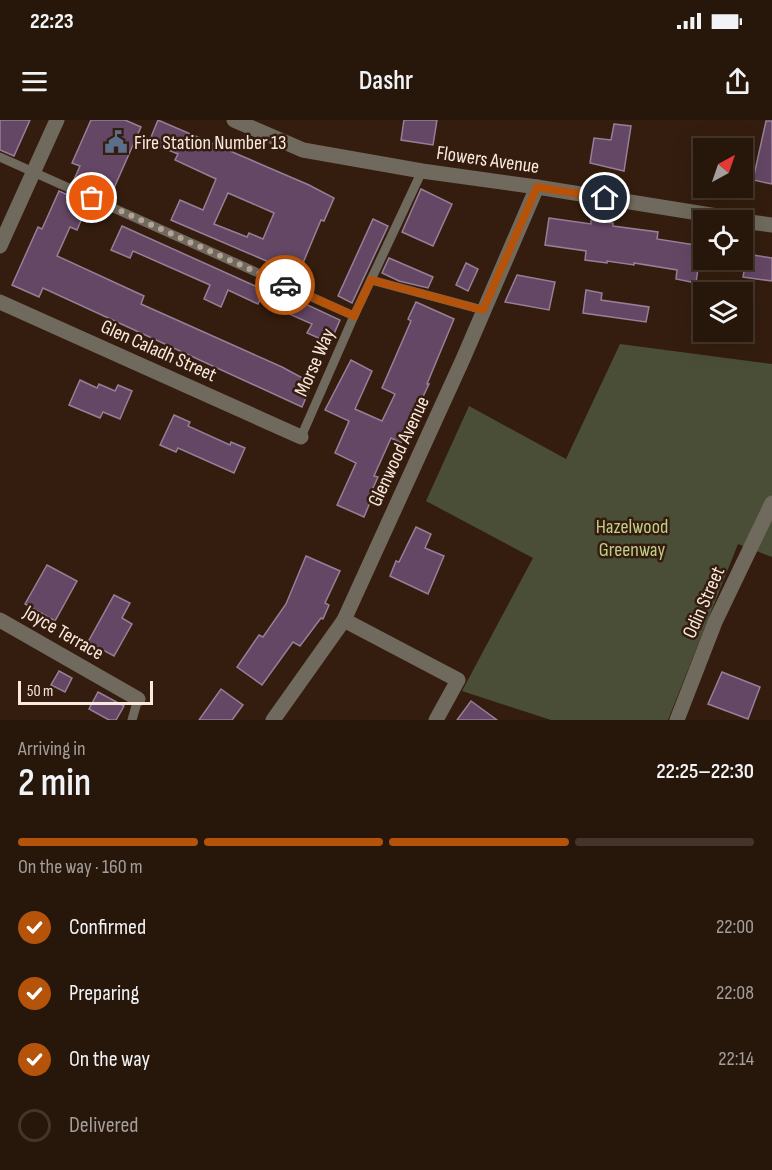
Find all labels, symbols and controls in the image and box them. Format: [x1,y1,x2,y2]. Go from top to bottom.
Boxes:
text: 22:23 [30,8,74,35]
icon: menu [18,65,51,98]
text: Dashr [359,65,413,97]
icon: share [721,65,754,98]
public building icon: Fire Station Number 13 [103,129,129,155]
place label: Fire Station Number 13 [134,131,286,155]
north arrow [693,138,753,198]
map controls [693,138,753,342]
street label: Flowers Avenue [435,141,541,179]
pin [66,172,117,223]
pin [579,172,630,223]
icon: bag [75,181,108,214]
icon: home [588,181,621,214]
button: locate [693,210,753,270]
courier [255,255,315,315]
icon: car [269,269,302,302]
button: layers [693,282,753,342]
street label: Glen Caladh Street [97,315,220,387]
street label: Morse Way [289,324,341,400]
street label: Glenwood Avenue [363,393,435,510]
park label: Hazelwood Greenway [596,515,668,562]
street label: Odin Street [678,563,730,642]
street label: Joyce Terrace [18,600,108,665]
scale bar [18,678,153,706]
text: 50 m [27,682,53,701]
text: Arriving in [18,737,86,761]
text: 22:25–22:30 [656,758,754,785]
text: 2 min [18,760,91,807]
text: On the way · 160 m [18,855,143,879]
icon: check [18,911,51,944]
text: Confirmed [69,914,146,941]
text: 22:00 [716,915,754,939]
icon: check [18,977,51,1010]
text: Preparing [69,980,139,1007]
text: 22:08 [716,981,754,1005]
icon: check [18,1043,51,1076]
text: On the way [69,1046,150,1073]
text: 22:14 [718,1047,754,1071]
text: Delivered [69,1112,138,1139]

